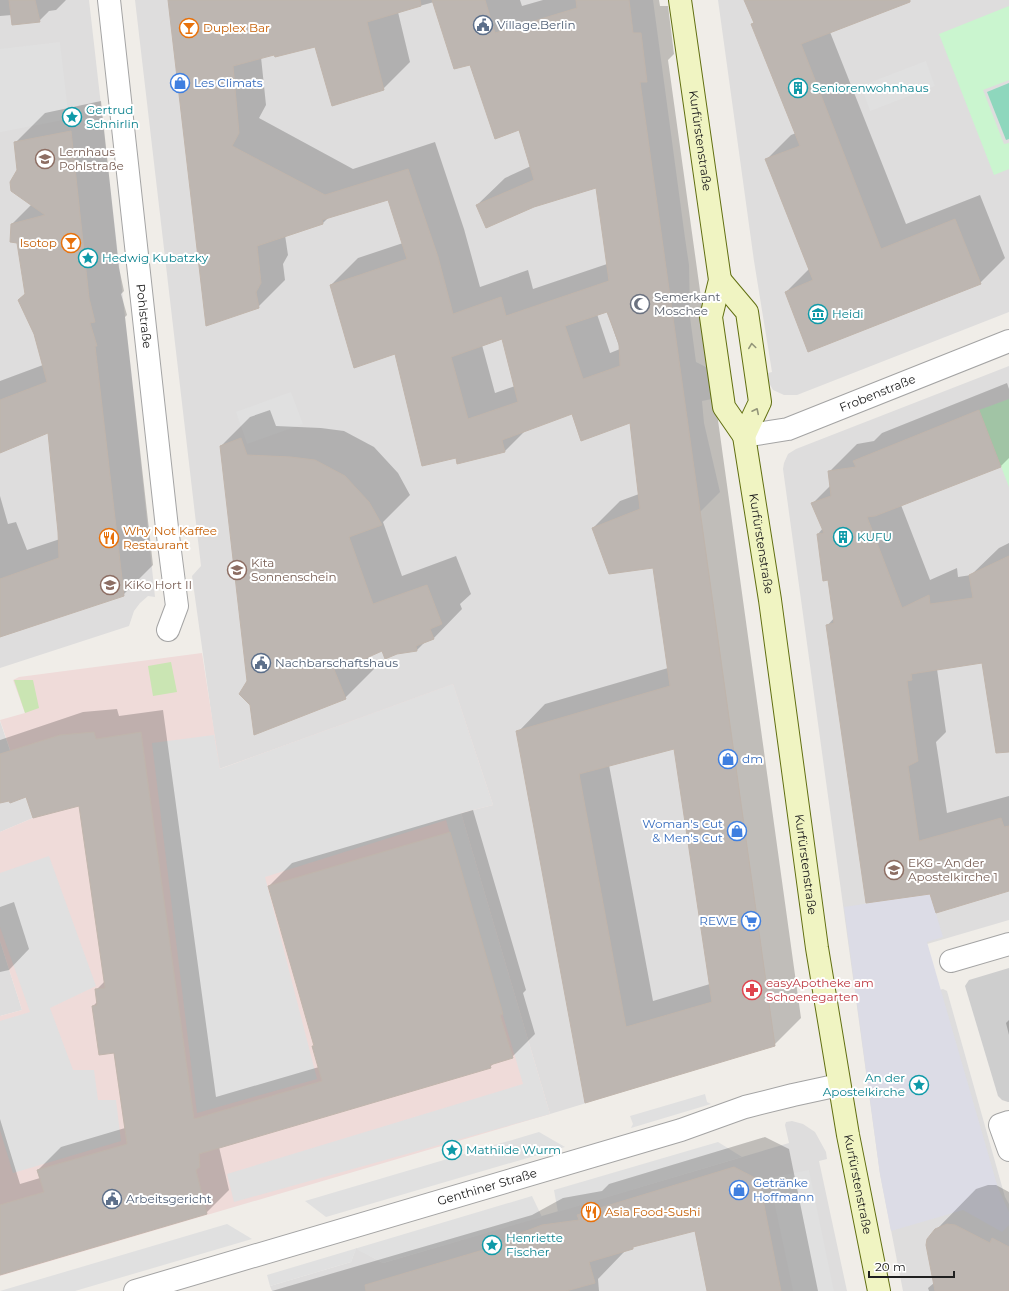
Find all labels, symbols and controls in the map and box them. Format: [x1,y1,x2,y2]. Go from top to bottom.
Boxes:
public building icon: Village.Berlin [472,14,494,36]
bar icon: Duplex Bar [178,17,200,39]
place label: Village.Berlin [497,17,576,32]
place label: Duplex Bar [203,20,270,35]
shop icon: Les Climats [169,72,191,94]
place label: Les Climats [194,75,263,90]
building icon: Seniorenwohnhaus [787,77,809,99]
place label: Seniorenwohnhaus [812,80,929,95]
street label: Kurfürstenstraße [686,89,715,192]
place label: Gertrud Schnirlin [86,102,139,131]
place icon: Gertrud Schnirlin [61,106,83,128]
place label: Lernhaus Pohlstraße [59,144,124,173]
school or university icon: Lernhaus Pohlstraße [34,148,56,170]
bar icon: Isotop [60,232,82,254]
place label: Isotop [20,235,57,250]
place icon: Hedwig Kubatzky [77,247,99,269]
place label: Hedwig Kubatzky [102,250,209,265]
street label: Pohlstraße [133,283,155,349]
place label: Semerkant Moschee [654,289,721,318]
mosque icon: Semerkant Moschee [629,293,651,315]
museum icon: Heidi [807,303,829,325]
place label: Heidi [832,306,864,321]
one-way arrow [748,343,757,349]
street label: Frobenstraße [837,371,918,415]
one-way arrow [751,407,759,415]
street label: Kurfürstenstraße [746,492,777,595]
place label: Why Not Kaffee Restaurant [123,523,217,552]
building icon: KUFU [832,526,854,548]
restaurant icon: Why Not Kaffee Restaurant [98,527,120,549]
place label: KUFU [857,529,892,544]
place label: Kita Sonnenschein [251,555,337,584]
school or university icon: Kita Sonnenschein [226,559,248,581]
school or university icon: KiKo Hort II [99,574,121,596]
place label: KiKo Hort II [124,577,192,592]
public building icon: Nachbarschaftshaus [250,652,272,674]
place label: Nachbarschaftshaus [275,655,398,670]
shop icon: dm [717,748,739,770]
place label: dm [742,751,763,766]
street label: Kurfürstenstraße [792,813,820,916]
place label: Woman's Cut & Men's Cut [642,816,723,845]
shop icon: Woman's Cut & Men's Cut [726,820,748,842]
place label: EKG - An der Apostelkirche 1 [908,855,998,884]
school or university icon: EKG - An der Apostelkirche 1 [883,859,905,881]
supermarket icon: REWE [740,910,762,932]
place label: REWE [699,913,737,928]
place label: easyApotheke am Schoenegarten [766,975,874,1004]
pharmacy icon: easyApotheke am Schoenegarten [741,979,763,1001]
place label: An der Apostelkirche [823,1070,905,1099]
place icon: An der Apostelkirche [908,1074,930,1096]
street label: Kurfürstenstraße [841,1133,876,1235]
place icon: Mathilde Wurm [441,1139,463,1161]
place label: Mathilde Wurm [466,1142,561,1157]
street label: Genthiner Straße [435,1165,538,1209]
place label: Getränke Hoffmann [753,1175,814,1204]
shop icon: Getränke Hoffmann [728,1179,750,1201]
public building icon: Arbeitsgericht [101,1188,123,1210]
place label: Arbeitsgericht [126,1191,212,1206]
restaurant icon: Asia Food-Sushi [580,1201,602,1223]
place label: Asia Food-Sushi [605,1204,700,1219]
place label: Henriette Fischer [506,1230,563,1259]
place icon: Henriette Fischer [481,1234,503,1256]
scale bar [869,1253,954,1279]
text: 20 m [875,1259,906,1274]

